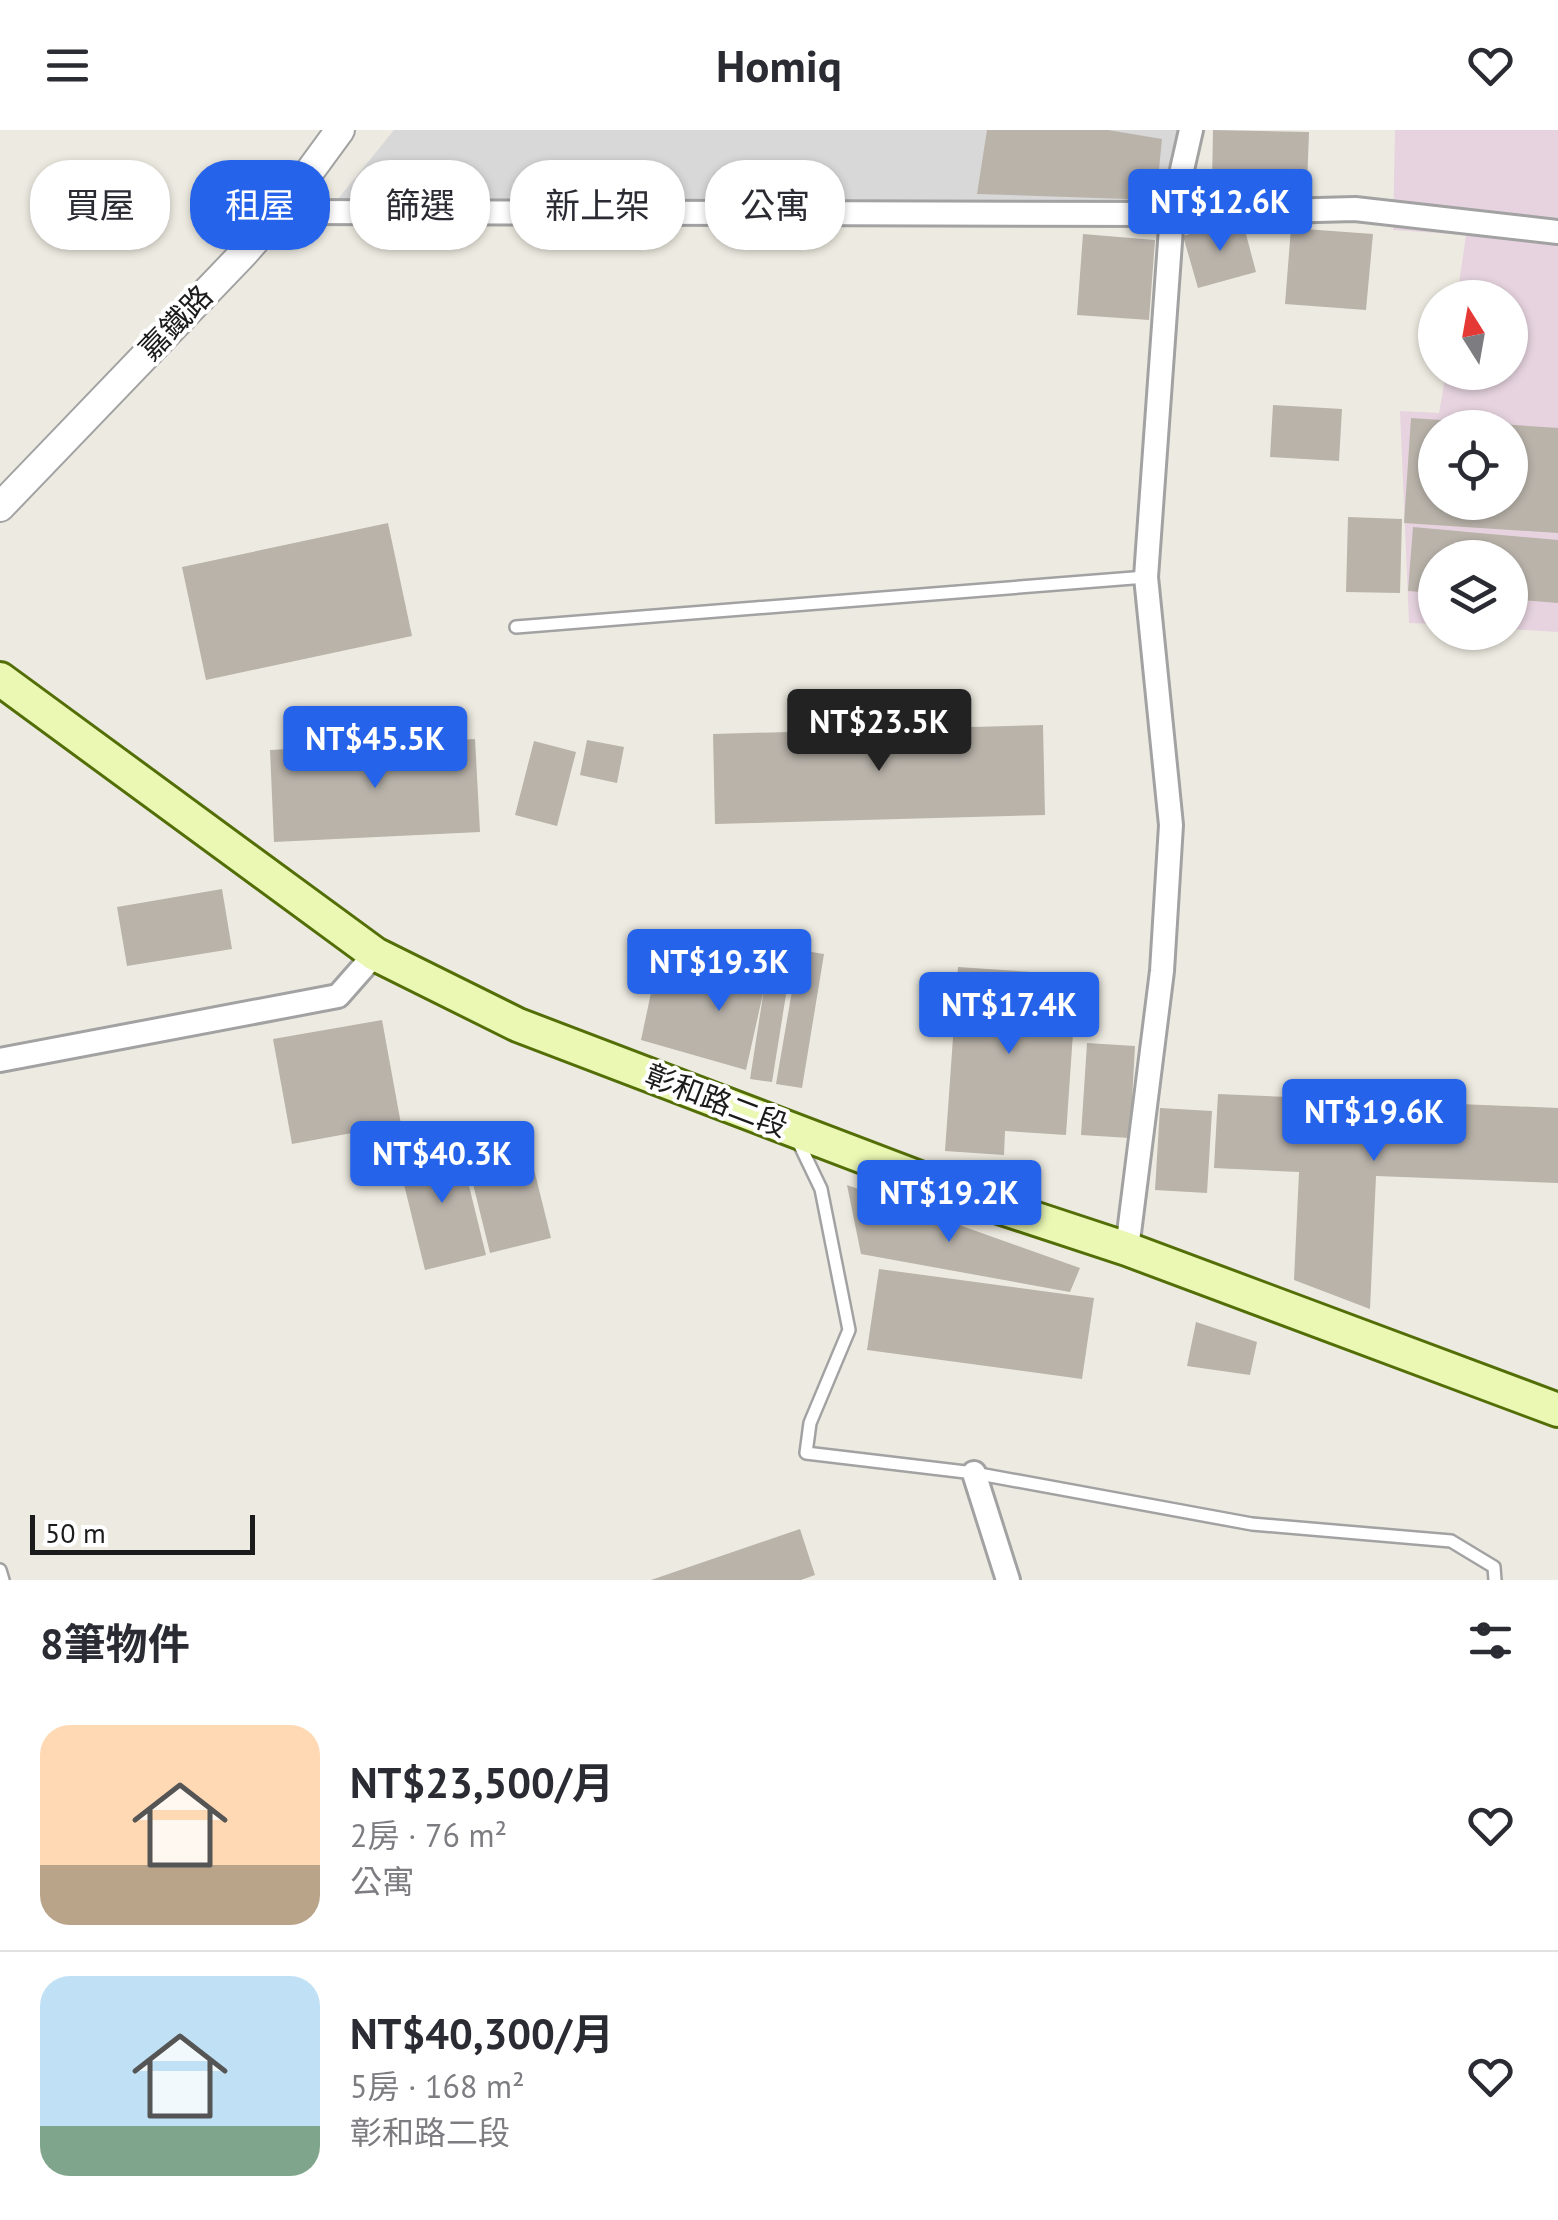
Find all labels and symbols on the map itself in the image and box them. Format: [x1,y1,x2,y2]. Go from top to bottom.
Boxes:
pin: NT$12.6K [1117,169,1323,254]
street label: 嘉鐵路 [130,276,220,368]
north arrow [1418,280,1528,390]
pin: NT$23.5K [776,689,982,774]
pin: NT$45.5K [272,706,478,791]
pin: NT$19.3K [616,929,822,1014]
pin: NT$17.4K [906,972,1112,1057]
street label: 彰和路二段 [640,1055,794,1145]
pin: NT$19.6K [1271,1079,1477,1164]
pin: NT$40.3K [339,1121,545,1206]
pin: NT$19.2K [846,1160,1052,1245]
scale bar [30,1510,255,1554]

